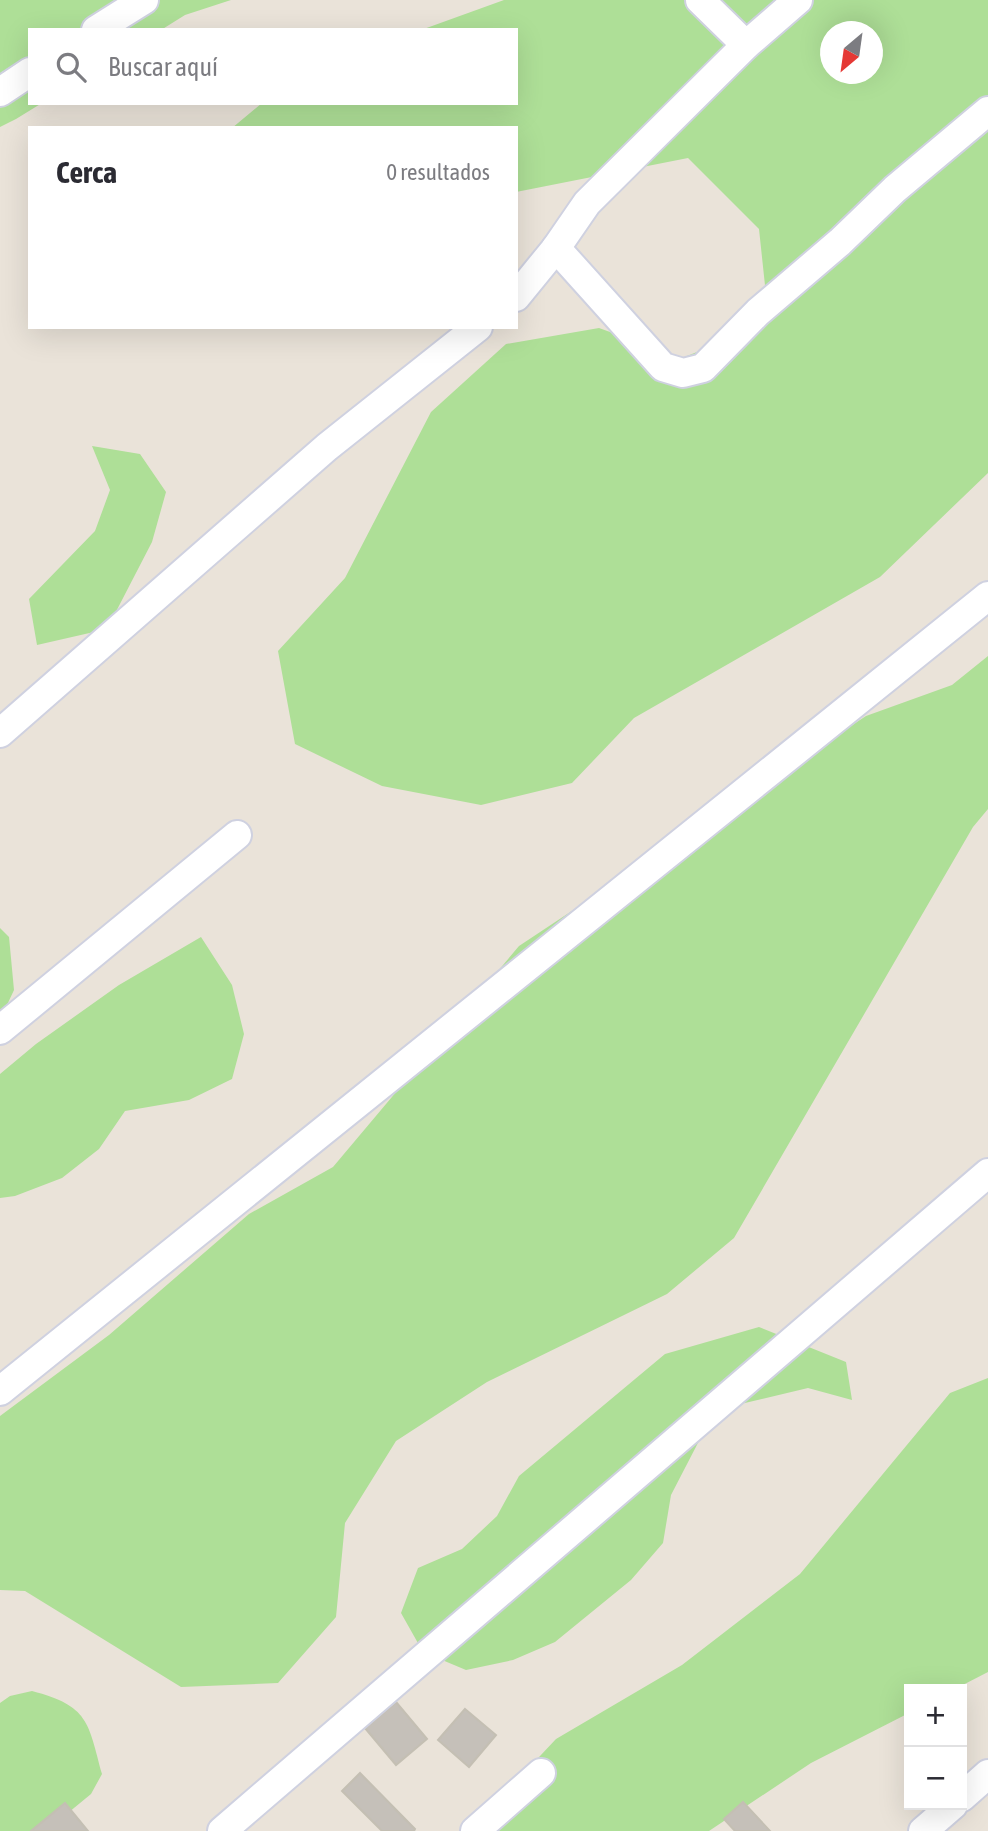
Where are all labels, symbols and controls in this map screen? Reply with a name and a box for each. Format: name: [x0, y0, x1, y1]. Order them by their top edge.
north arrow: [820, 21, 883, 84]
search box: [28, 28, 518, 105]
icon: search: [52, 48, 90, 86]
text: Buscar aquí: [108, 52, 218, 82]
text: Cerca: [56, 155, 117, 189]
text: 0 resultados: [386, 159, 490, 185]
map controls: [904, 1684, 967, 1810]
button: +: [904, 1684, 967, 1747]
button: −: [904, 1747, 967, 1810]

